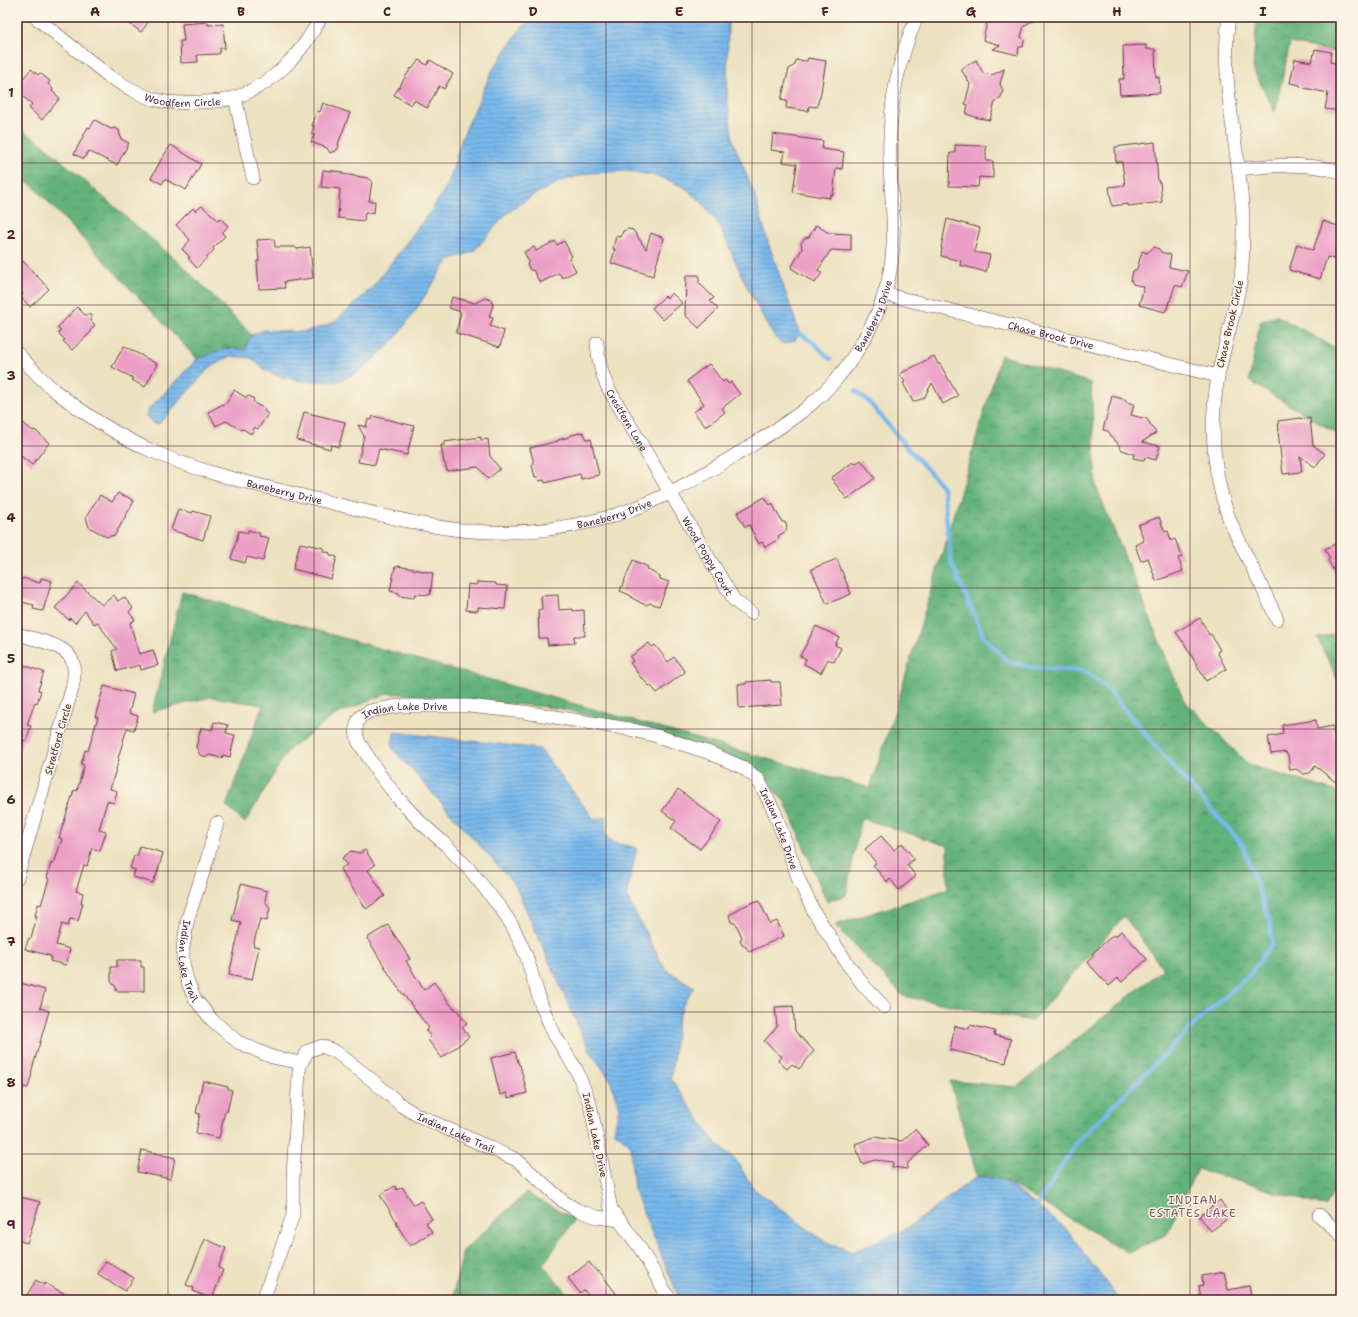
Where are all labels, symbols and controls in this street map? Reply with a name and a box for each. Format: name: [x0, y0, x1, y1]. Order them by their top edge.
text: A: [90, 3, 100, 20]
text: B: [237, 3, 245, 20]
text: C: [383, 3, 391, 20]
text: D: [528, 3, 538, 20]
text: E: [675, 3, 684, 20]
text: F: [821, 3, 829, 20]
text: G: [966, 3, 977, 20]
text: H: [1112, 3, 1122, 20]
text: I: [1259, 3, 1267, 20]
text: 1: [8, 84, 14, 101]
street label: Woodfern Circle: [143, 90, 222, 109]
text: 2: [6, 226, 16, 243]
street label: Baneberry Drive: [851, 278, 895, 354]
street label: Chase Brook Circle: [1214, 278, 1247, 369]
street label: Chase Brook Drive: [1007, 318, 1096, 352]
text: 3: [6, 367, 16, 384]
street label: Crestfern Lane: [603, 387, 651, 454]
street label: Baneberry Drive: [245, 476, 324, 507]
street label: Baneberry Drive: [576, 496, 654, 531]
text: 4: [6, 509, 16, 526]
street label: Wood Poppy Court: [679, 514, 736, 598]
text: 5: [7, 650, 15, 667]
street label: Indian Lake Drive: [359, 700, 448, 721]
street label: Stratford Circle: [42, 701, 75, 776]
street label: Indian Lake Drive: [757, 786, 801, 872]
text: 6: [6, 791, 16, 808]
street label: Indian Lake Trail: [176, 919, 201, 1005]
text: 7: [6, 933, 16, 950]
text: 8: [6, 1074, 16, 1091]
street label: Indian Lake Drive: [580, 1091, 610, 1179]
street label: Indian Lake Trail: [415, 1109, 497, 1156]
district label: INDIAN ESTATES LAKE: [1149, 1193, 1237, 1221]
text: 9: [6, 1216, 16, 1233]

